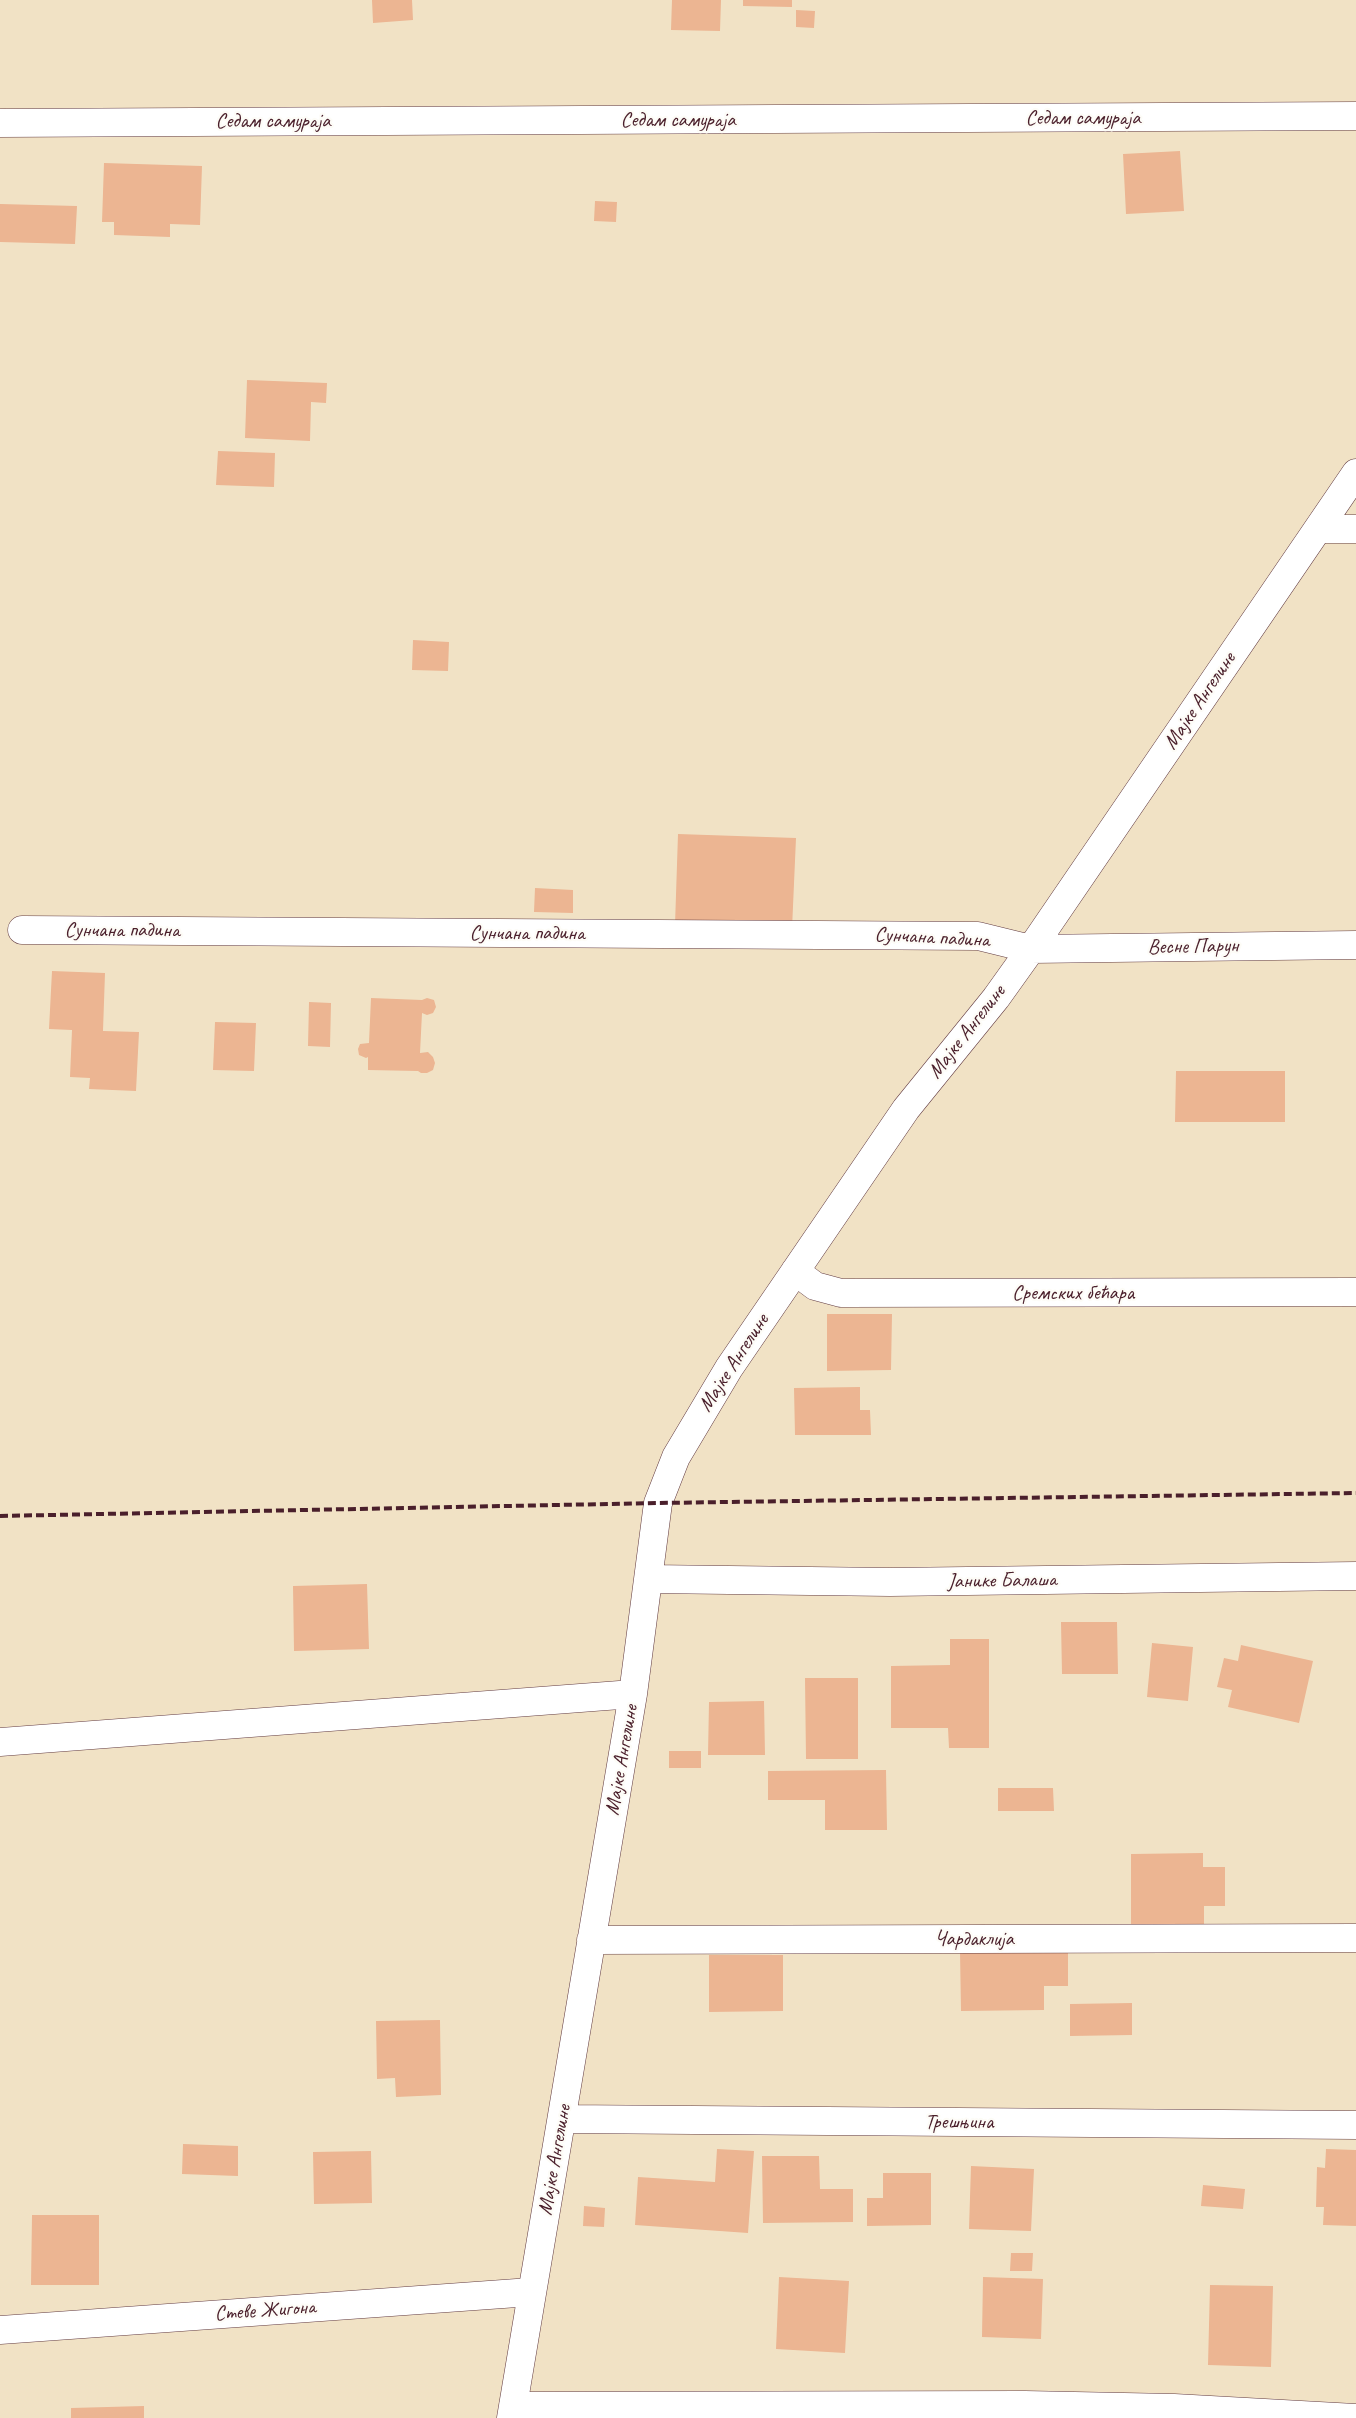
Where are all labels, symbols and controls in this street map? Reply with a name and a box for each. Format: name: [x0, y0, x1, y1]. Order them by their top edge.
street label: Седам самураја: [1025, 105, 1141, 131]
street label: Седам самураја: [620, 107, 736, 133]
street label: Седам самураја: [215, 108, 331, 134]
street label: Мајке Ангелине: [1158, 648, 1242, 754]
street label: Сунчана падина: [64, 917, 180, 943]
street label: Сунчана падина: [469, 920, 585, 946]
street label: Сунчана падина: [874, 922, 990, 954]
street label: Весне Парун: [1147, 934, 1239, 960]
street label: Мајке Ангелине: [923, 980, 1011, 1084]
street label: Сремских бећара: [1012, 1280, 1134, 1306]
street label: Мајке Ангелине: [693, 1309, 775, 1417]
street label: Јанике Балаша: [947, 1567, 1057, 1595]
street label: Мајке Ангелине: [600, 1703, 644, 1817]
street label: Чардаклија: [934, 1926, 1014, 1952]
street label: Мајке Ангелине: [533, 2103, 577, 2217]
street label: Трешњина: [925, 2109, 993, 2135]
street label: Стеве Жигона: [214, 2295, 316, 2327]

